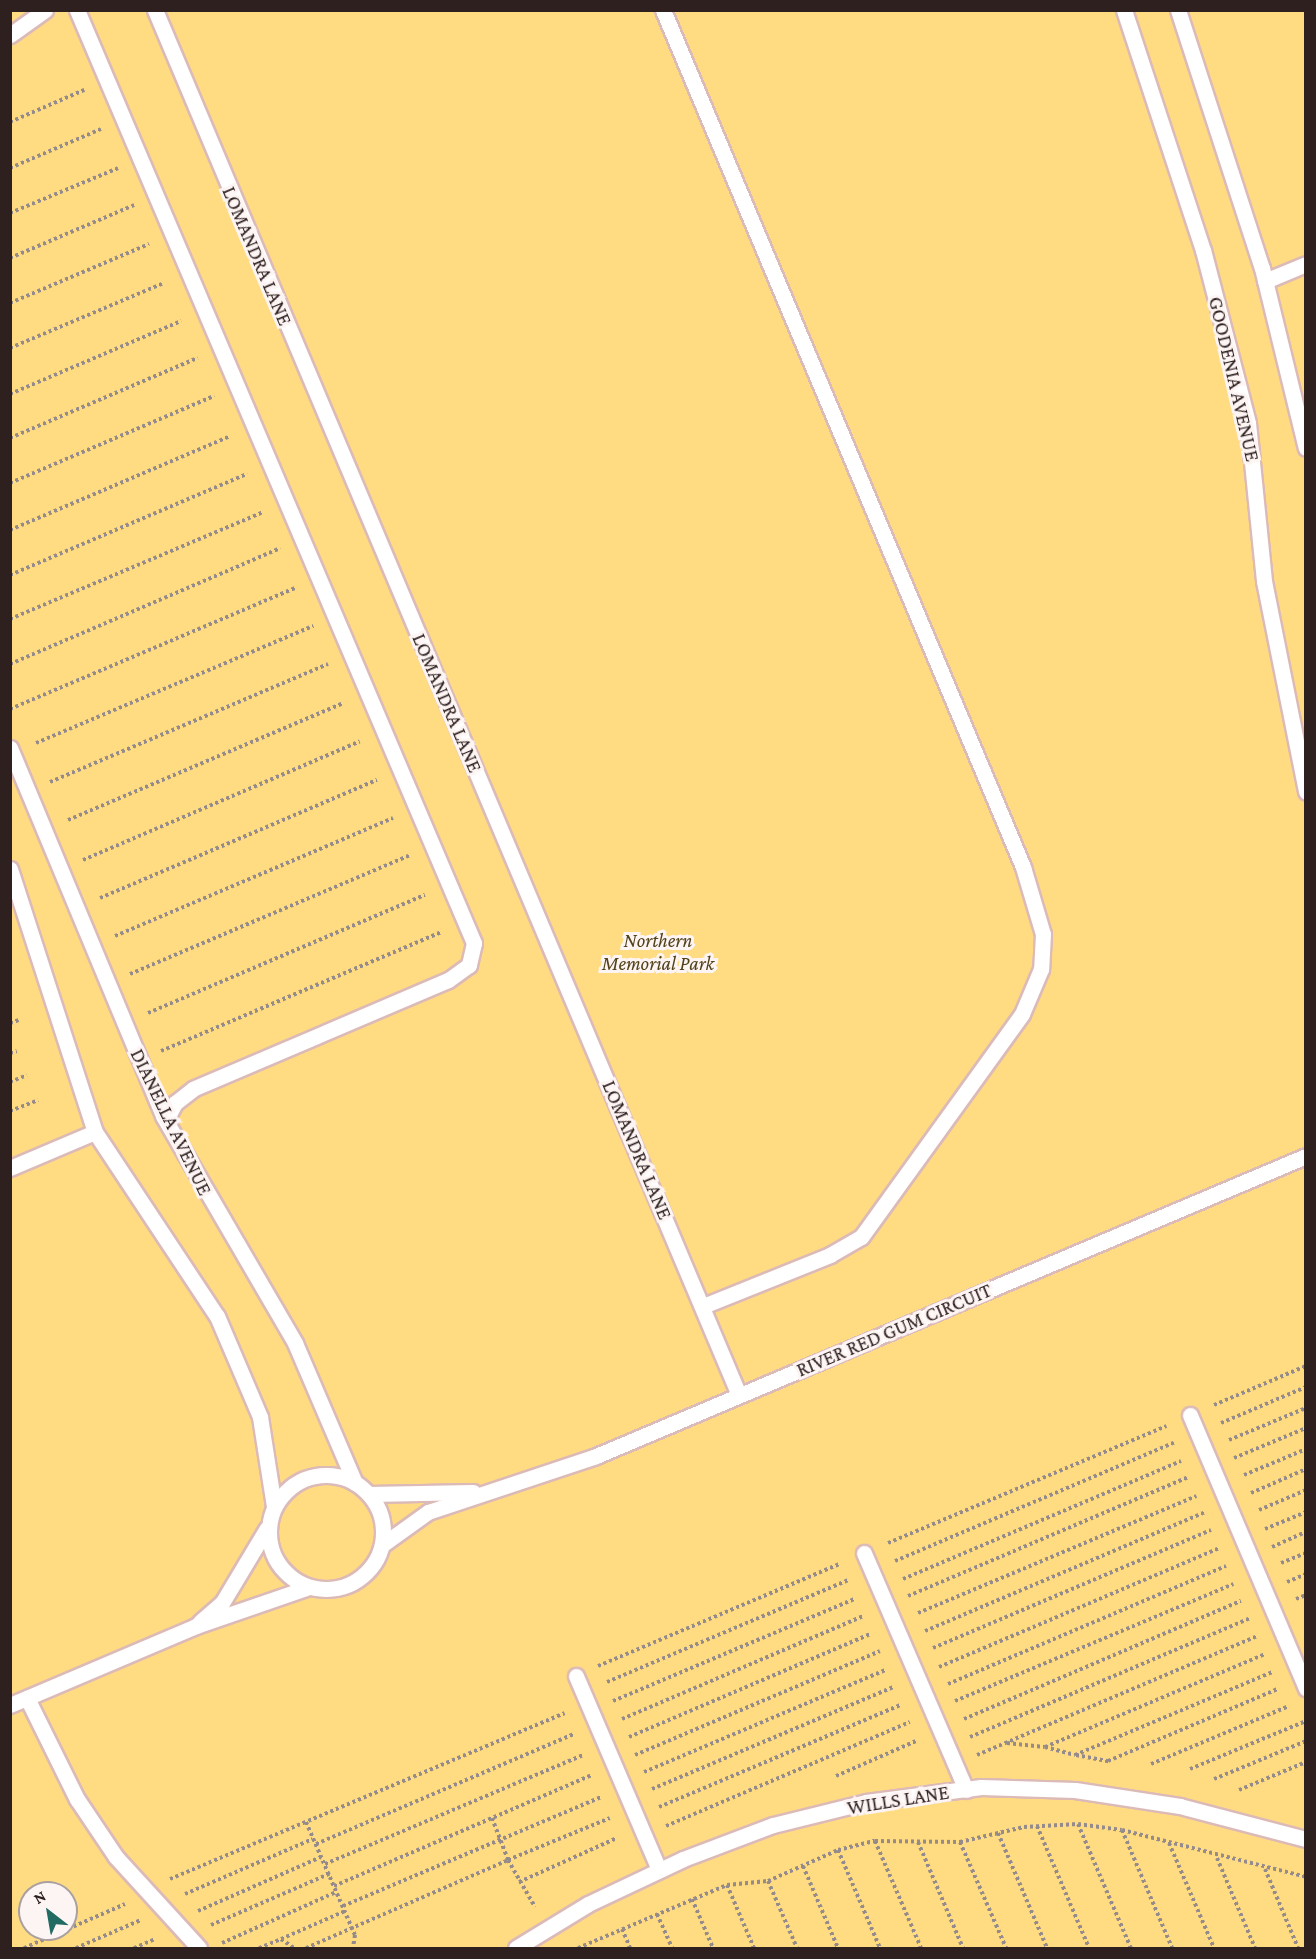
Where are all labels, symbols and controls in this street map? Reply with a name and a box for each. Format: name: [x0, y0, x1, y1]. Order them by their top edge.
street label: LOMANDRA LANE: [217, 183, 297, 329]
street label: GOODENIA AVENUE: [1203, 294, 1265, 464]
street label: LOMANDRA LANE: [407, 630, 487, 776]
park label: Northern Memorial Park: [602, 928, 714, 975]
street label: DIANELLA AVENUE: [125, 1045, 217, 1199]
street label: LOMANDRA LANE: [597, 1077, 677, 1223]
street label: RIVER RED GUM CIRCUIT: [793, 1278, 995, 1382]
street label: WILLS LANE: [845, 1780, 951, 1820]
north arrow: [18, 1881, 78, 1941]
text: N: [30, 1887, 49, 1907]

